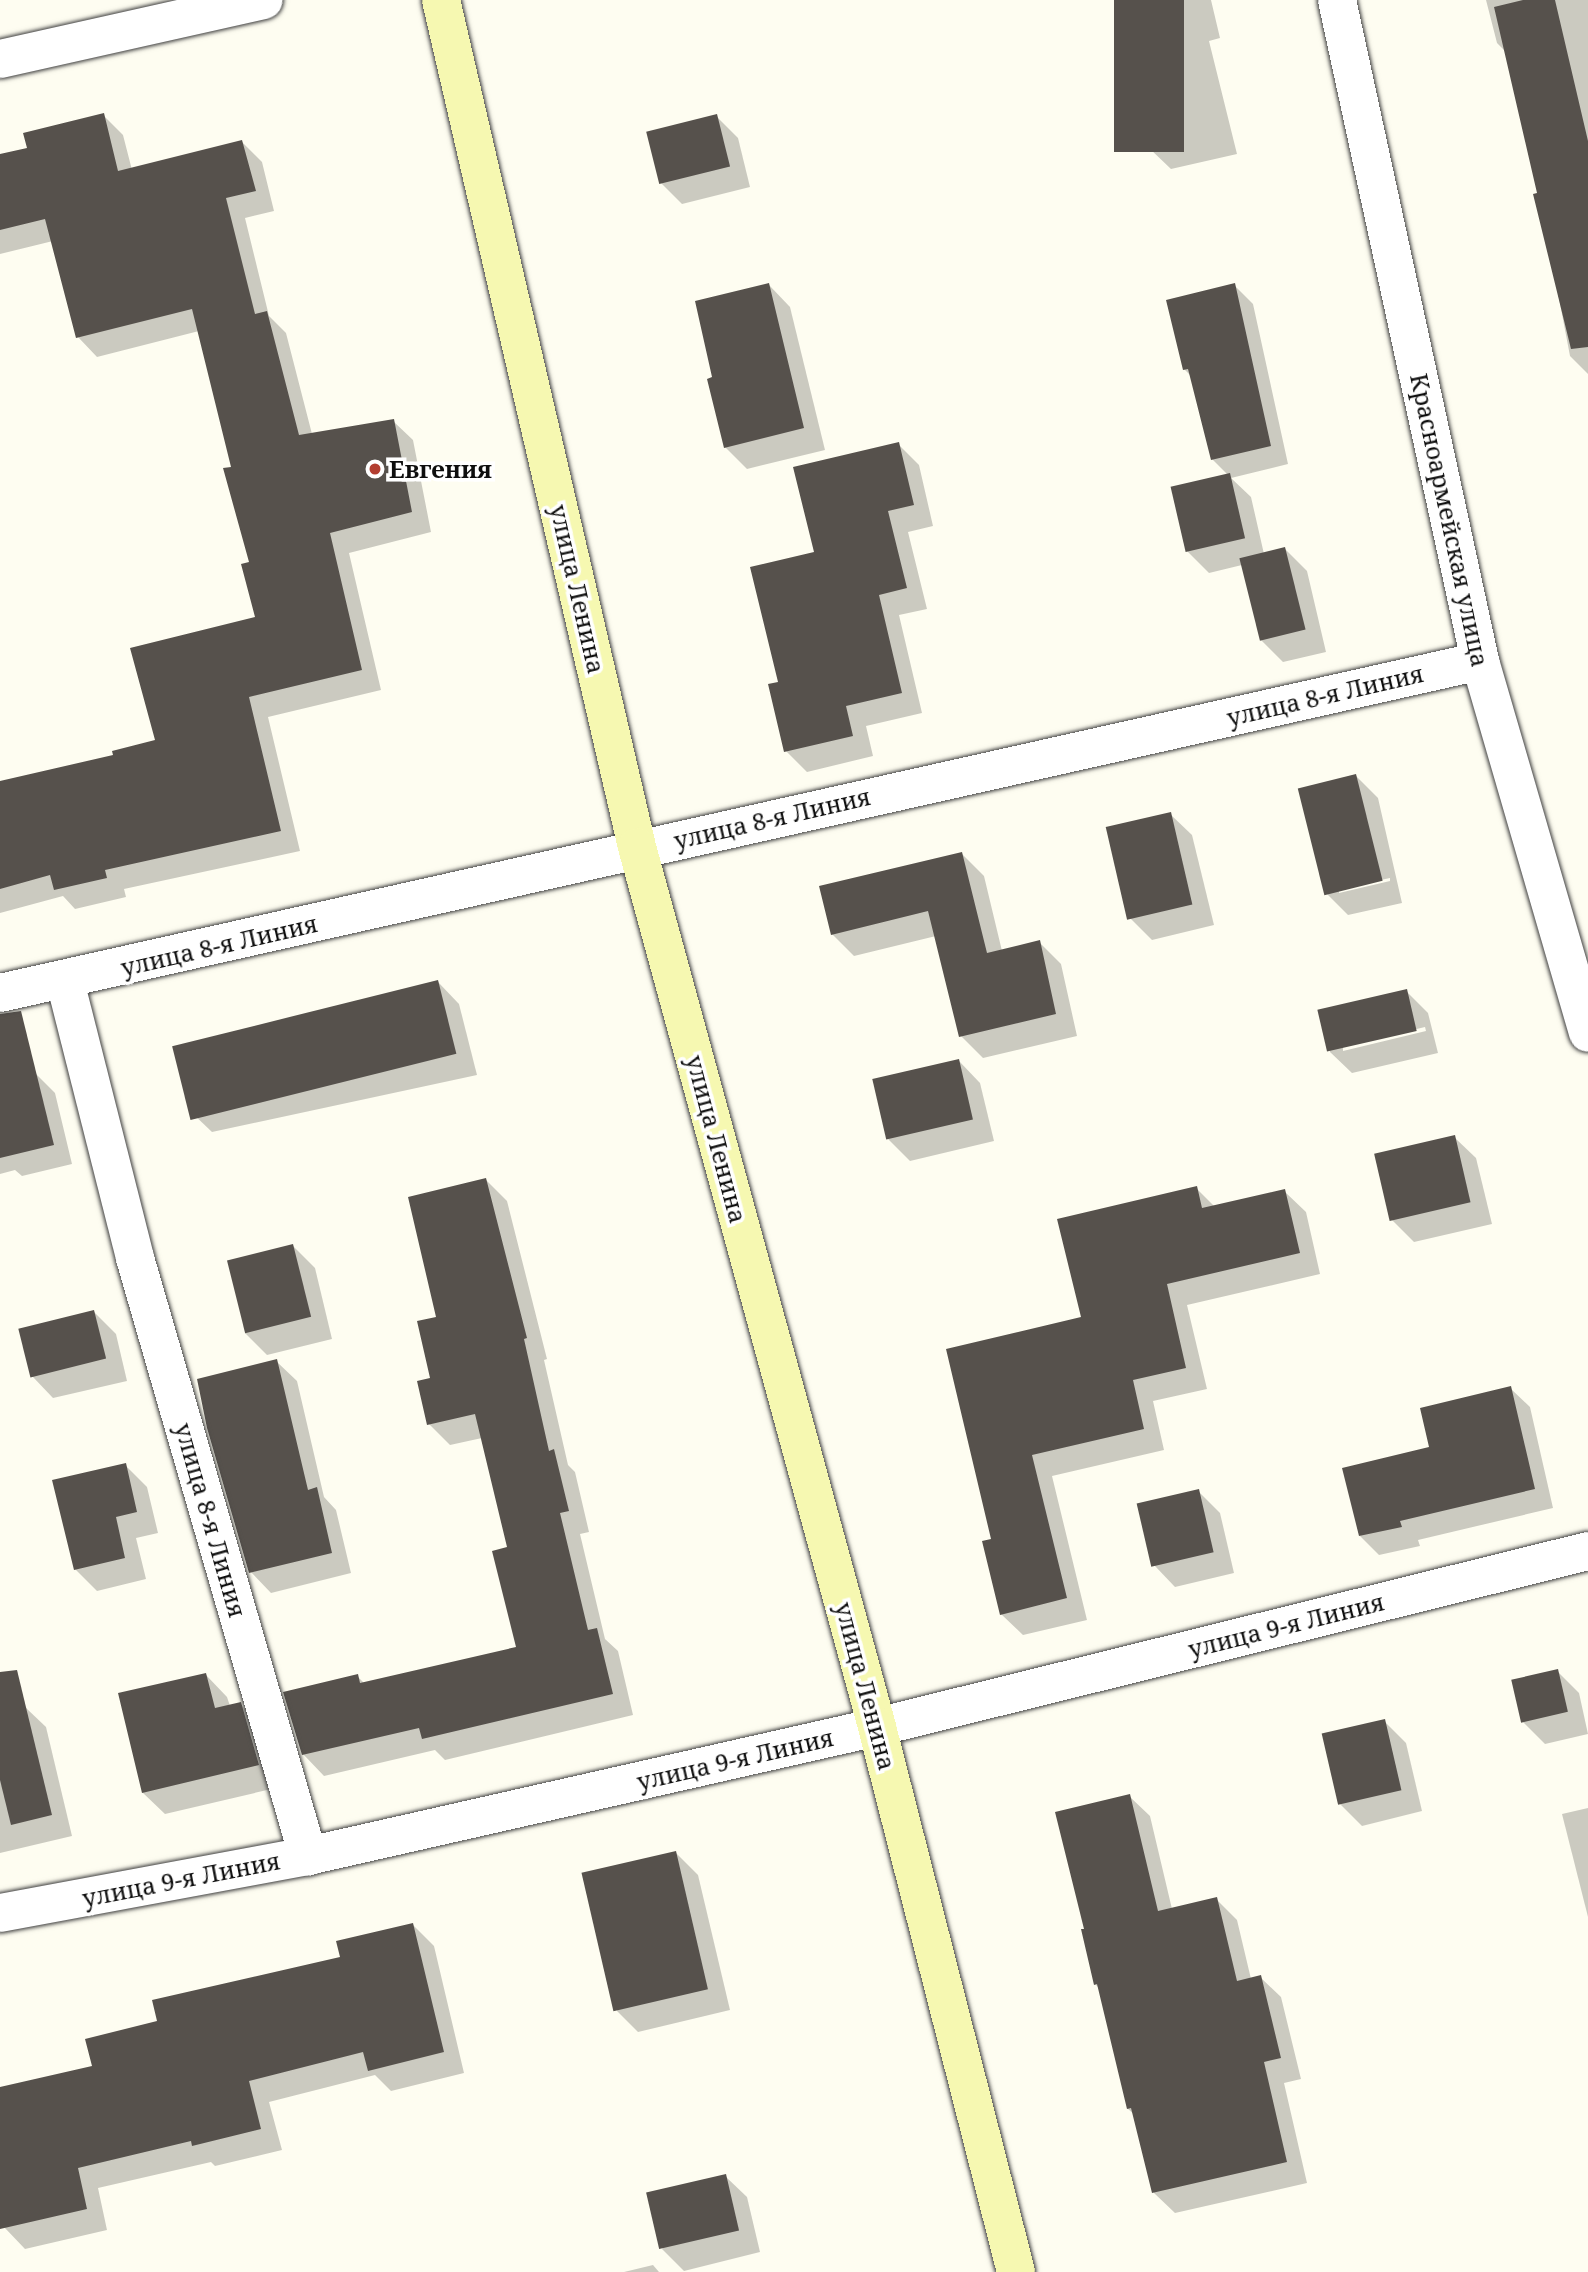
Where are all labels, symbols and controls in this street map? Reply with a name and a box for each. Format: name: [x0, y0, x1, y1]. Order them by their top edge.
street label: Красноармейская улица: [1405, 371, 1495, 669]
place label: Евгения: [389, 455, 492, 483]
marker: Евгения: [367, 461, 383, 477]
street label: улица Ленина: [545, 502, 611, 676]
street label: улица 8-я Линия: [1224, 658, 1426, 732]
street label: улица 8-я Линия: [671, 781, 873, 855]
street label: улица 8-я Линия: [118, 908, 320, 982]
street label: улица Ленина: [681, 1052, 753, 1226]
street label: улица 8-я Линия: [169, 1419, 253, 1621]
street label: улица 9-я Линия: [1185, 1587, 1387, 1663]
street label: улица Ленина: [830, 1599, 902, 1773]
street label: улица 9-я Линия: [634, 1722, 836, 1796]
street label: улица 9-я Линия: [80, 1846, 282, 1912]

